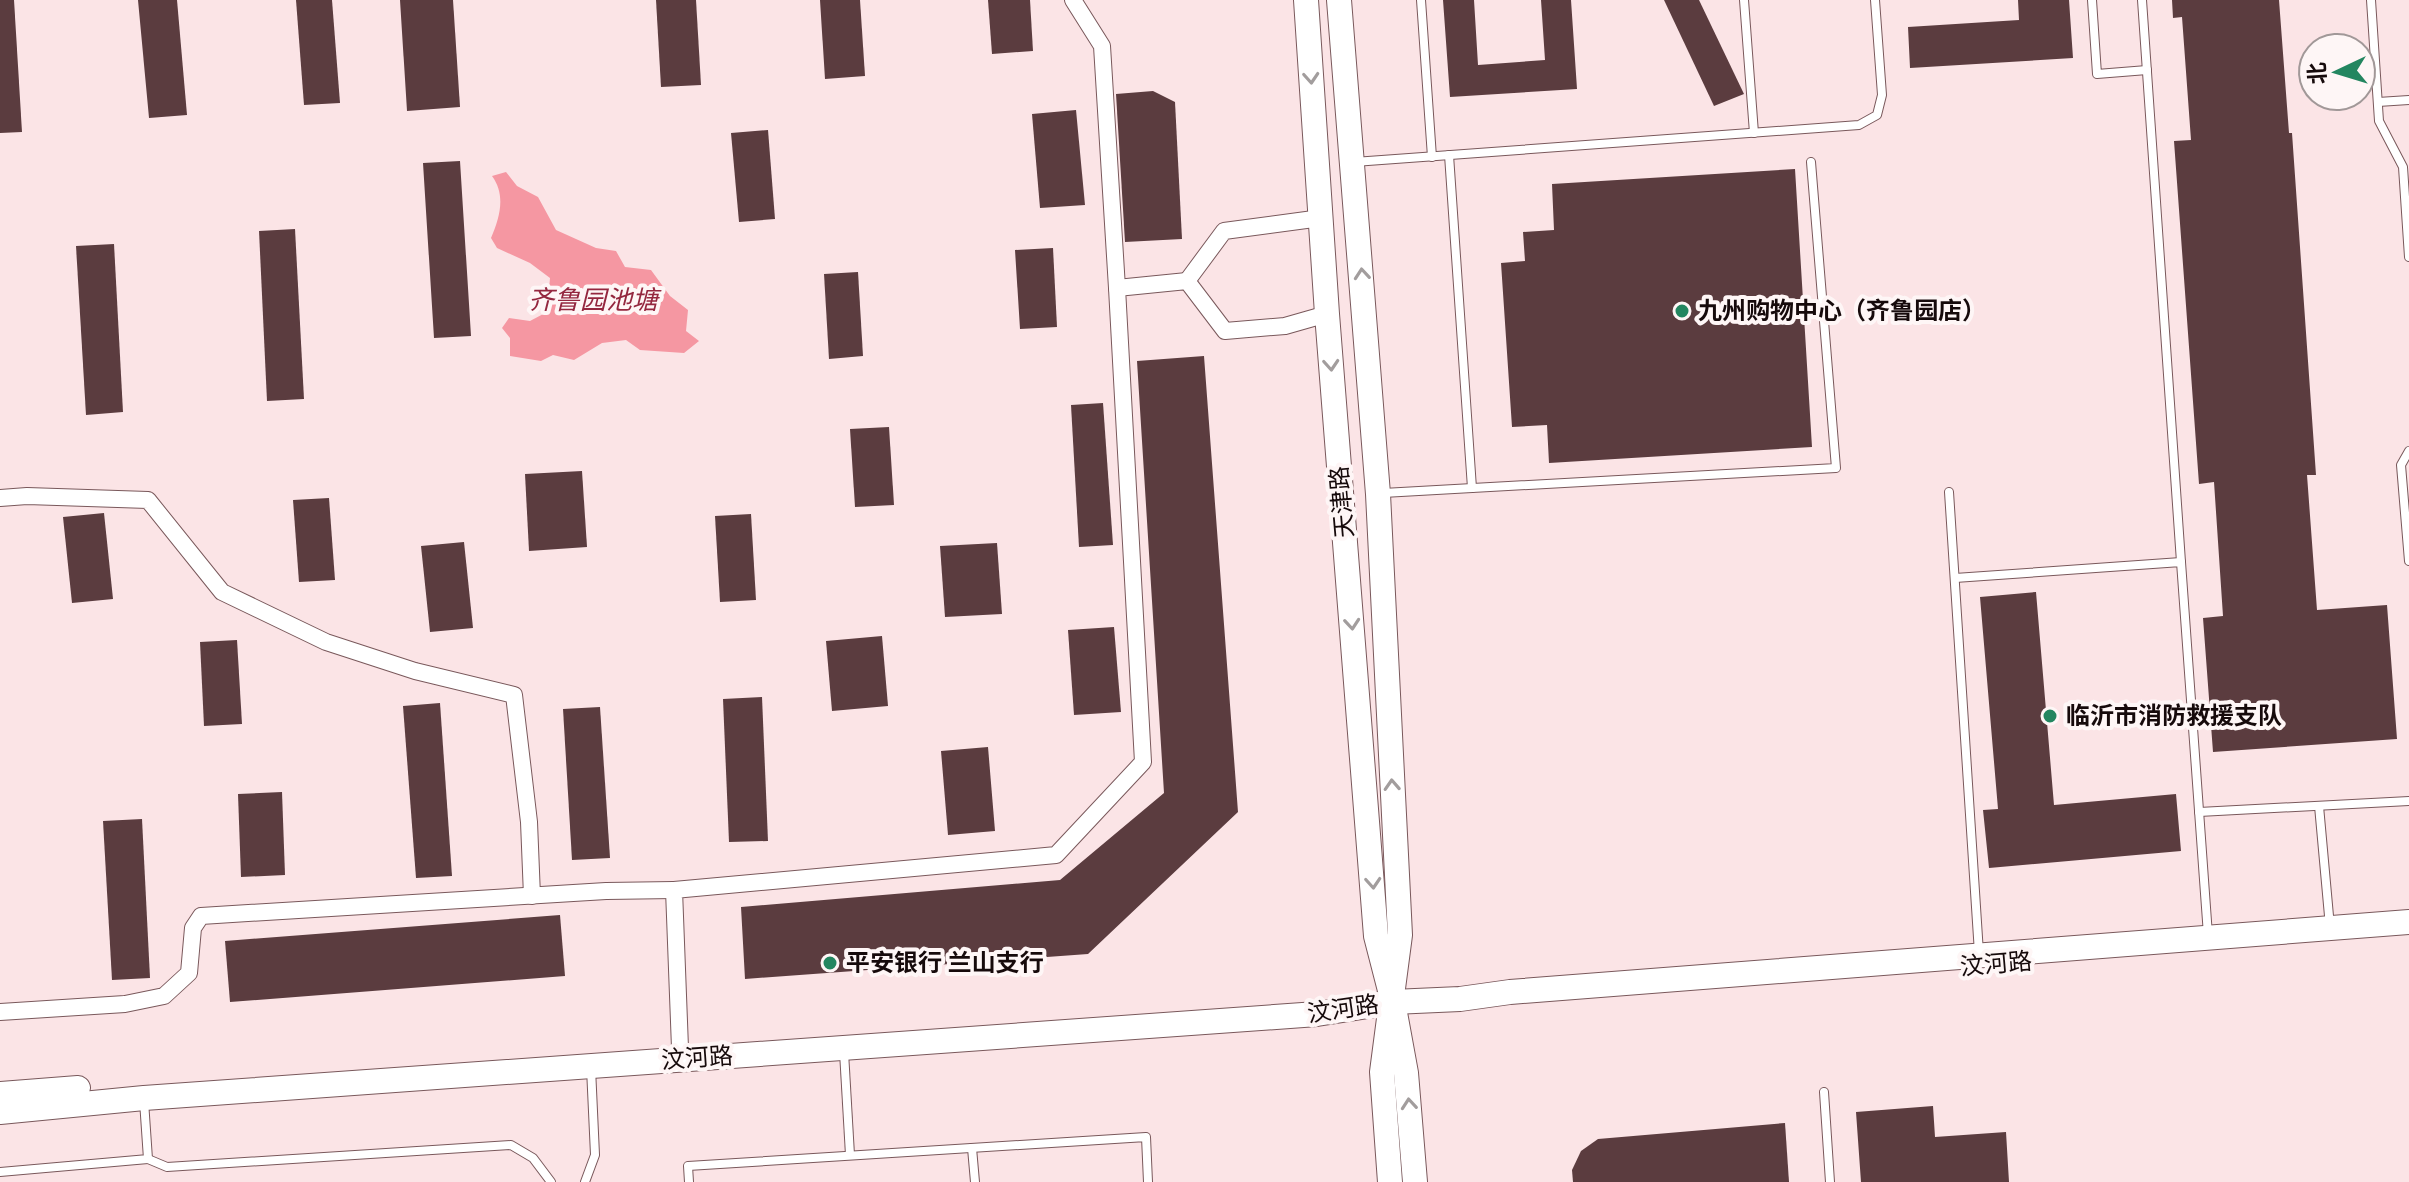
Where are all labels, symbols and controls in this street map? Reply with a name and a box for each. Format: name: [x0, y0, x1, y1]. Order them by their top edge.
north arrow: [2297, 32, 2377, 112]
text: 北: [2301, 61, 2332, 85]
one-way arrow: [1302, 72, 1319, 85]
one-way arrow: [1353, 267, 1370, 280]
water label: 齐鲁园池塘: [528, 282, 662, 316]
place label: 九州购物中心（齐鲁园店）: [1698, 294, 1986, 326]
marker: 九州购物中心（齐鲁园店）: [1673, 302, 1691, 320]
one-way arrow: [1322, 359, 1339, 372]
street label: 天津路: [1322, 465, 1360, 539]
one-way arrow: [1343, 618, 1360, 631]
place label: 临沂市消防救援支队: [2066, 699, 2282, 731]
marker: 临沂市消防救援支队: [2041, 707, 2059, 725]
one-way arrow: [1384, 778, 1401, 791]
one-way arrow: [1364, 877, 1381, 890]
street label: 汶河路: [1959, 944, 2033, 982]
place label: 平安银行 兰山支行: [846, 946, 1044, 978]
marker: 平安银行 兰山支行: [821, 954, 839, 972]
street label: 汶河路: [1305, 987, 1381, 1029]
street label: 汶河路: [660, 1039, 734, 1075]
one-way arrow: [1400, 1097, 1417, 1110]

